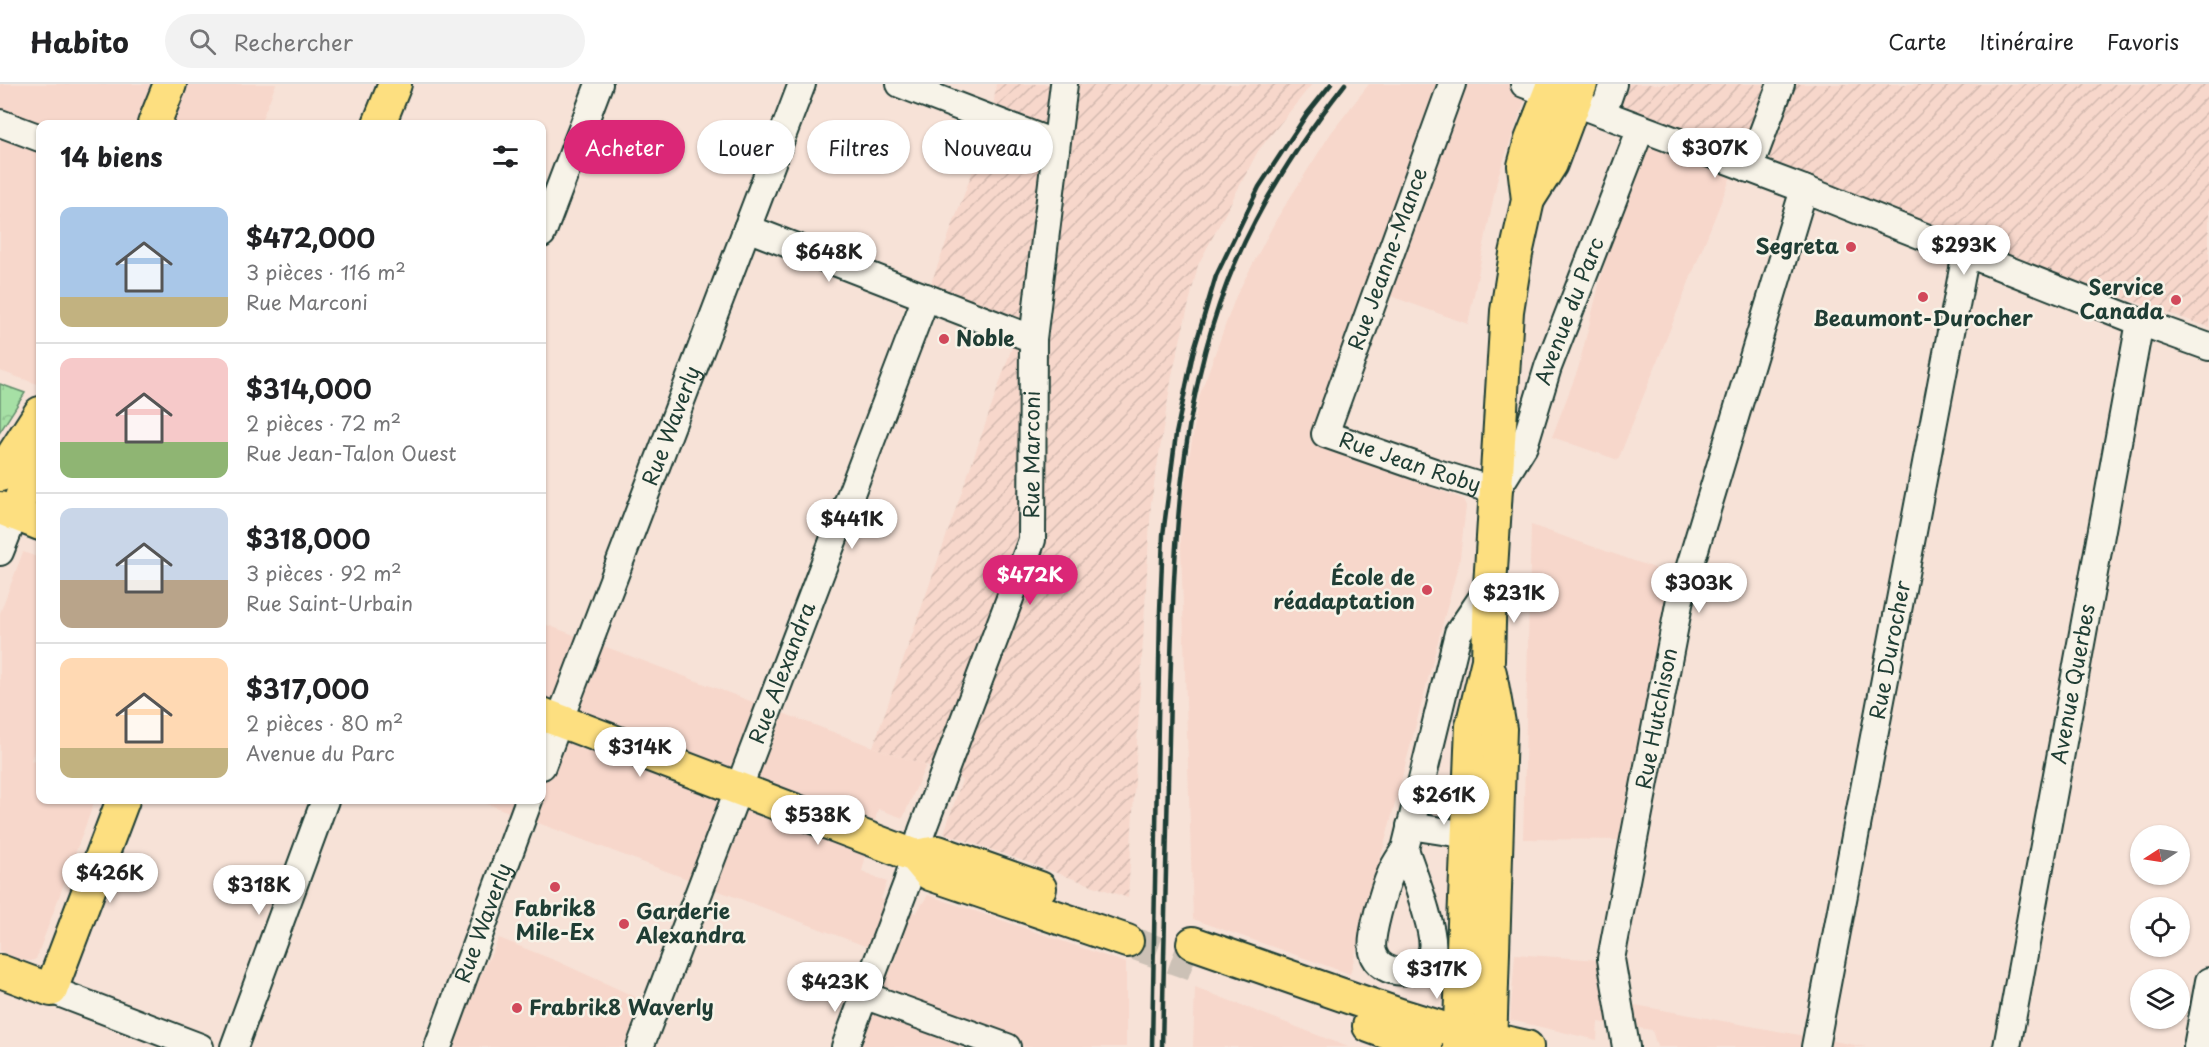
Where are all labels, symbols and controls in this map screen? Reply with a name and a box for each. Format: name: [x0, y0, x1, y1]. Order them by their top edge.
search box: [165, 14, 585, 68]
text: Habito: [30, 20, 129, 63]
icon: search: [186, 25, 219, 58]
text: Rechercher: [234, 25, 353, 58]
text: Carte: [1888, 25, 1947, 57]
text: Itinéraire: [1980, 25, 2074, 57]
text: Favoris: [2107, 25, 2179, 57]
chip: Acheter: [564, 120, 685, 174]
chip: Louer: [697, 120, 795, 174]
chip: Filtres: [807, 120, 910, 174]
chip: Nouveau: [922, 120, 1053, 174]
pin: $307K: [1673, 128, 1757, 179]
text: $307K: [1682, 132, 1748, 162]
text: 14 biens: [60, 137, 163, 176]
icon: filters: [489, 140, 522, 173]
street label: Rue Jeanne-Mance: [1338, 162, 1434, 354]
text: $472,000: [246, 218, 375, 257]
pin: $293K: [1922, 225, 2006, 276]
place label: Segreta: [1755, 229, 1839, 261]
text: $293K: [1931, 229, 1997, 259]
icon: home: [108, 231, 180, 303]
pin: $648K: [787, 232, 871, 283]
street label: Avenue du Parc: [1525, 232, 1611, 389]
text: $648K: [796, 236, 863, 266]
marker: Segreta: [1844, 240, 1858, 254]
text: 3 pièces · 116 m²: [246, 257, 406, 287]
place label: Service Canada: [2080, 270, 2164, 326]
text: Rue Marconi: [246, 287, 368, 317]
marker: Beaumont-Durocher: [1916, 290, 1930, 304]
marker: Service Canada: [2169, 293, 2183, 307]
place label: Beaumont-Durocher: [1813, 301, 2033, 333]
place label: Noble: [956, 321, 1015, 353]
marker: Noble: [937, 332, 951, 346]
street label: Rue Waverly: [632, 361, 707, 490]
text: $314,000: [246, 369, 372, 408]
icon: home: [108, 382, 180, 454]
street label: Rue Marconi: [1014, 390, 1047, 519]
text: 2 pièces · 72 m²: [246, 408, 401, 438]
street label: Rue Jean Roby: [1335, 422, 1485, 500]
text: Rue Jean-Talon Ouest: [246, 438, 456, 468]
pin: $441K: [810, 499, 894, 550]
text: $441K: [820, 503, 884, 533]
text: $318,000: [246, 519, 370, 558]
icon: home: [108, 532, 180, 604]
pin: $472K: [988, 555, 1072, 606]
text: 3 pièces · 92 m²: [246, 558, 402, 588]
text: $472K: [997, 559, 1063, 589]
place label: École de réadaptation: [1273, 560, 1415, 616]
pin: $303K: [1657, 563, 1741, 614]
text: $303K: [1665, 567, 1733, 597]
pin: $231K: [1472, 573, 1556, 624]
text: $231K: [1483, 577, 1545, 607]
street label: Rue Durocher: [1860, 578, 1917, 722]
marker: École de réadaptation: [1420, 583, 1434, 597]
text: Rue Saint-Urbain: [246, 588, 413, 618]
street label: Rue Alexandra: [739, 596, 822, 748]
street label: Avenue Querbes: [2041, 601, 2102, 766]
street label: Rue Hutchison: [1626, 645, 1684, 792]
text: $317,000: [246, 669, 369, 708]
icon: home: [108, 682, 180, 754]
text: 2 pièces · 80 m²: [246, 708, 403, 738]
pin: $314K: [598, 727, 682, 778]
text: $314K: [608, 731, 672, 761]
text: Avenue du Parc: [246, 738, 395, 768]
pin: $261K: [1402, 775, 1486, 826]
text: $261K: [1412, 779, 1476, 809]
pin: $538K: [776, 795, 860, 846]
text: $538K: [785, 799, 851, 829]
north arrow: [2130, 825, 2190, 885]
map controls: [2130, 825, 2190, 1029]
pin: $426K: [68, 853, 152, 904]
text: $426K: [76, 857, 144, 887]
street label: Rue Waverly: [445, 858, 519, 987]
pin: $318K: [217, 865, 301, 916]
text: $318K: [227, 869, 291, 899]
marker: Fabrik8 Mile-Ex: [548, 880, 562, 894]
place label: Fabrik8 Mile-Ex: [514, 891, 596, 947]
place label: Garderie Alexandra: [635, 894, 746, 950]
button: locate: [2130, 897, 2190, 957]
marker: Garderie Alexandra: [617, 917, 631, 931]
pin: $317K: [1395, 949, 1479, 1000]
text: $317K: [1407, 953, 1467, 983]
pin: $423K: [793, 962, 877, 1013]
text: $423K: [801, 966, 869, 996]
button: layers: [2130, 969, 2190, 1029]
place label: Frabrik8 Waverly: [529, 990, 714, 1022]
marker: Frabrik8 Waverly: [510, 1001, 524, 1015]

